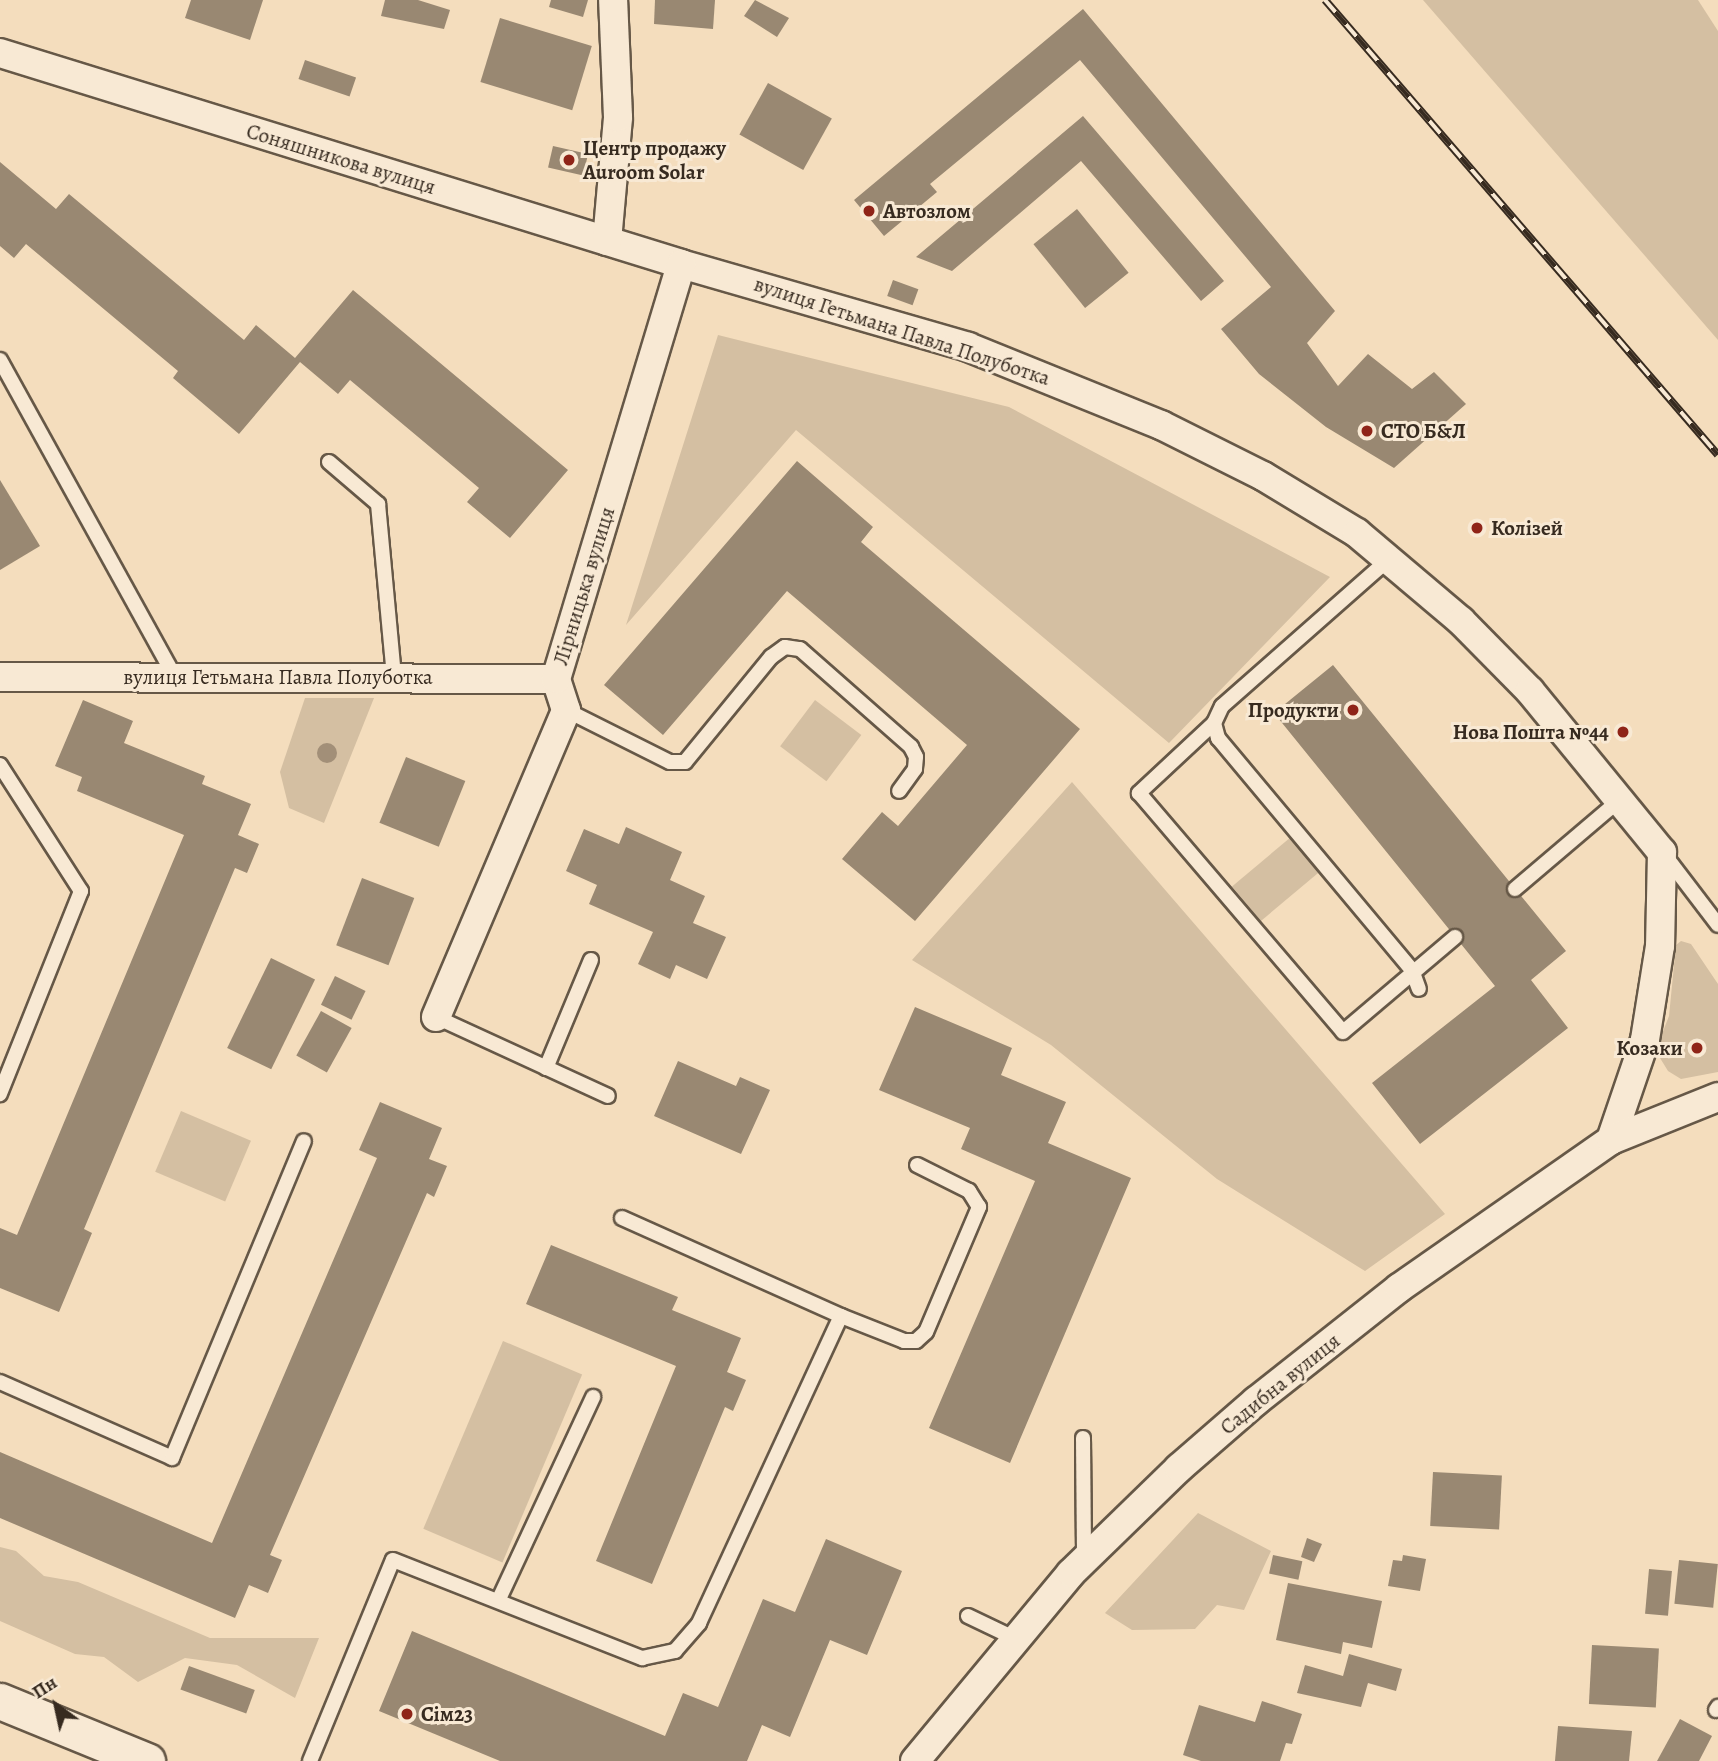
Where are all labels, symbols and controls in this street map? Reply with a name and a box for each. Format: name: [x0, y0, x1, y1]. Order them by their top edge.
street label: Соняшникова вулиця: [243, 118, 439, 200]
place label: Центр продажу Auroom Solar: [583, 135, 726, 185]
marker: Центр продажу Auroom Solar: [561, 152, 577, 168]
place label: Автозлом: [883, 198, 971, 224]
marker: Автозлом: [861, 203, 877, 219]
street label: вулиця Гетьмана Павла Полуботка: [751, 271, 1053, 391]
place label: СТО Б&Л: [1381, 418, 1466, 444]
marker: СТО Б&Л: [1359, 423, 1375, 439]
street label: Лірницька вулиця: [548, 504, 620, 668]
place label: Колізей: [1491, 515, 1563, 541]
marker: Колізей: [1469, 520, 1485, 536]
street label: вулиця Гетьмана Павла Полуботка: [123, 664, 433, 690]
place label: Продукти: [1248, 697, 1339, 723]
marker: Продукти: [1345, 702, 1361, 718]
place label: Нова Пошта №44: [1453, 719, 1609, 745]
marker: Нова Пошта №44: [1615, 724, 1631, 740]
place label: Козаки: [1616, 1035, 1683, 1061]
marker: Козаки: [1689, 1040, 1705, 1056]
street label: Садибна вулиця: [1215, 1328, 1345, 1440]
north arrow: [21, 1670, 91, 1740]
text: Пн: [27, 1670, 62, 1705]
place label: Сім23: [421, 1701, 473, 1727]
marker: Сім23: [399, 1706, 415, 1722]

